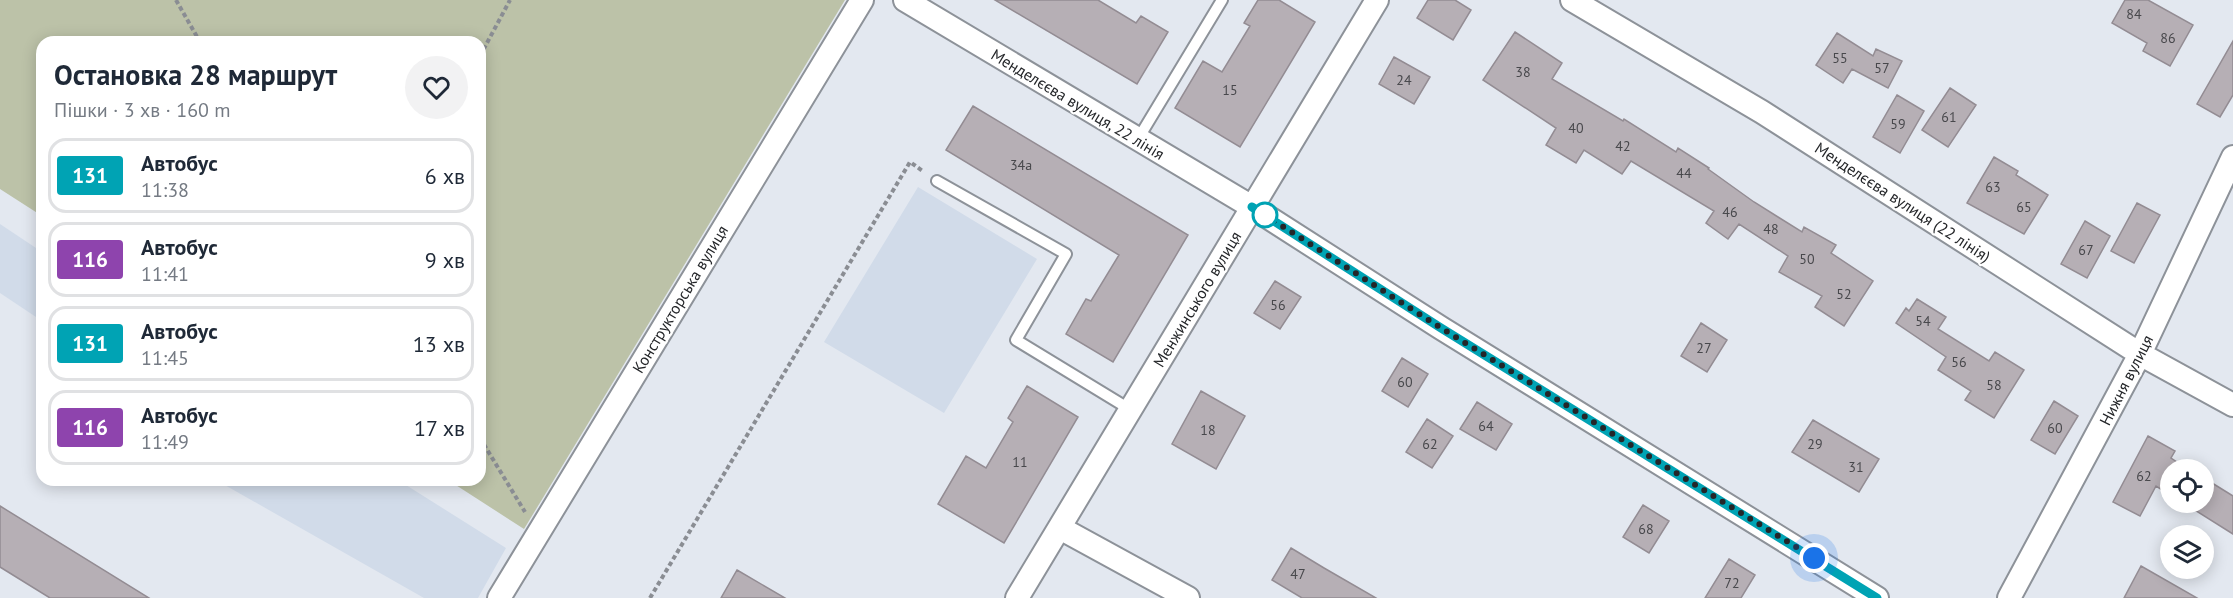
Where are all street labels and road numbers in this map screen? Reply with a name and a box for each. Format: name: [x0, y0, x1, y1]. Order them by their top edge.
street label: Менделєєва вулиця, 22 лінія: [988, 44, 1168, 164]
street label: Менделєєва вулиця (22 лiнiя): [1811, 138, 1995, 266]
street label: Конструкторська вулиця: [628, 221, 732, 377]
street label: Менжинського вулиця: [1149, 227, 1245, 371]
street label: Нижня вулиця: [2095, 331, 2157, 429]

